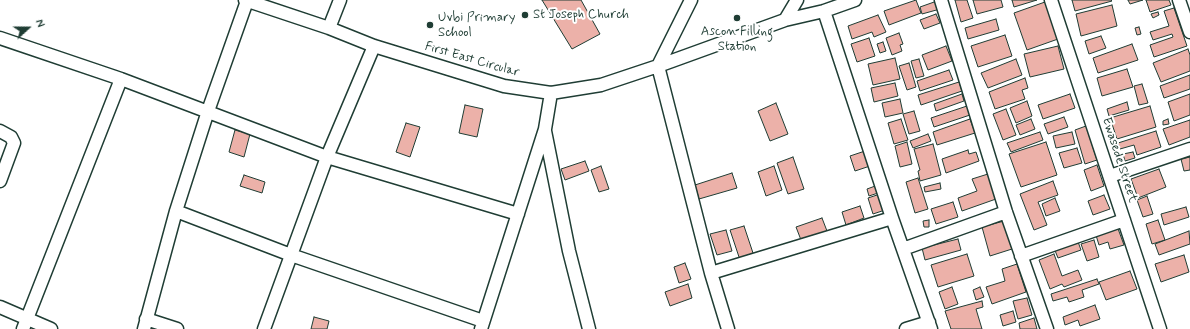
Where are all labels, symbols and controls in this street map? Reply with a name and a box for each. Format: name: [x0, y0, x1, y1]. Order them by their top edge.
place label: St Joseph Church: [533, 7, 629, 23]
north arrow: [8, 8, 48, 48]
place label: Uvbi Primary School: [438, 10, 515, 41]
marker: St Joseph Church: [520, 10, 530, 20]
marker: Ascon Filling Station: [732, 13, 742, 23]
text: N: [31, 18, 47, 30]
marker: Uvbi Primary School: [425, 20, 435, 30]
place label: Ascon Filling Station: [701, 24, 773, 55]
street label: First East Circular: [423, 39, 521, 81]
street label: Ewasede Street: [1098, 115, 1140, 205]

